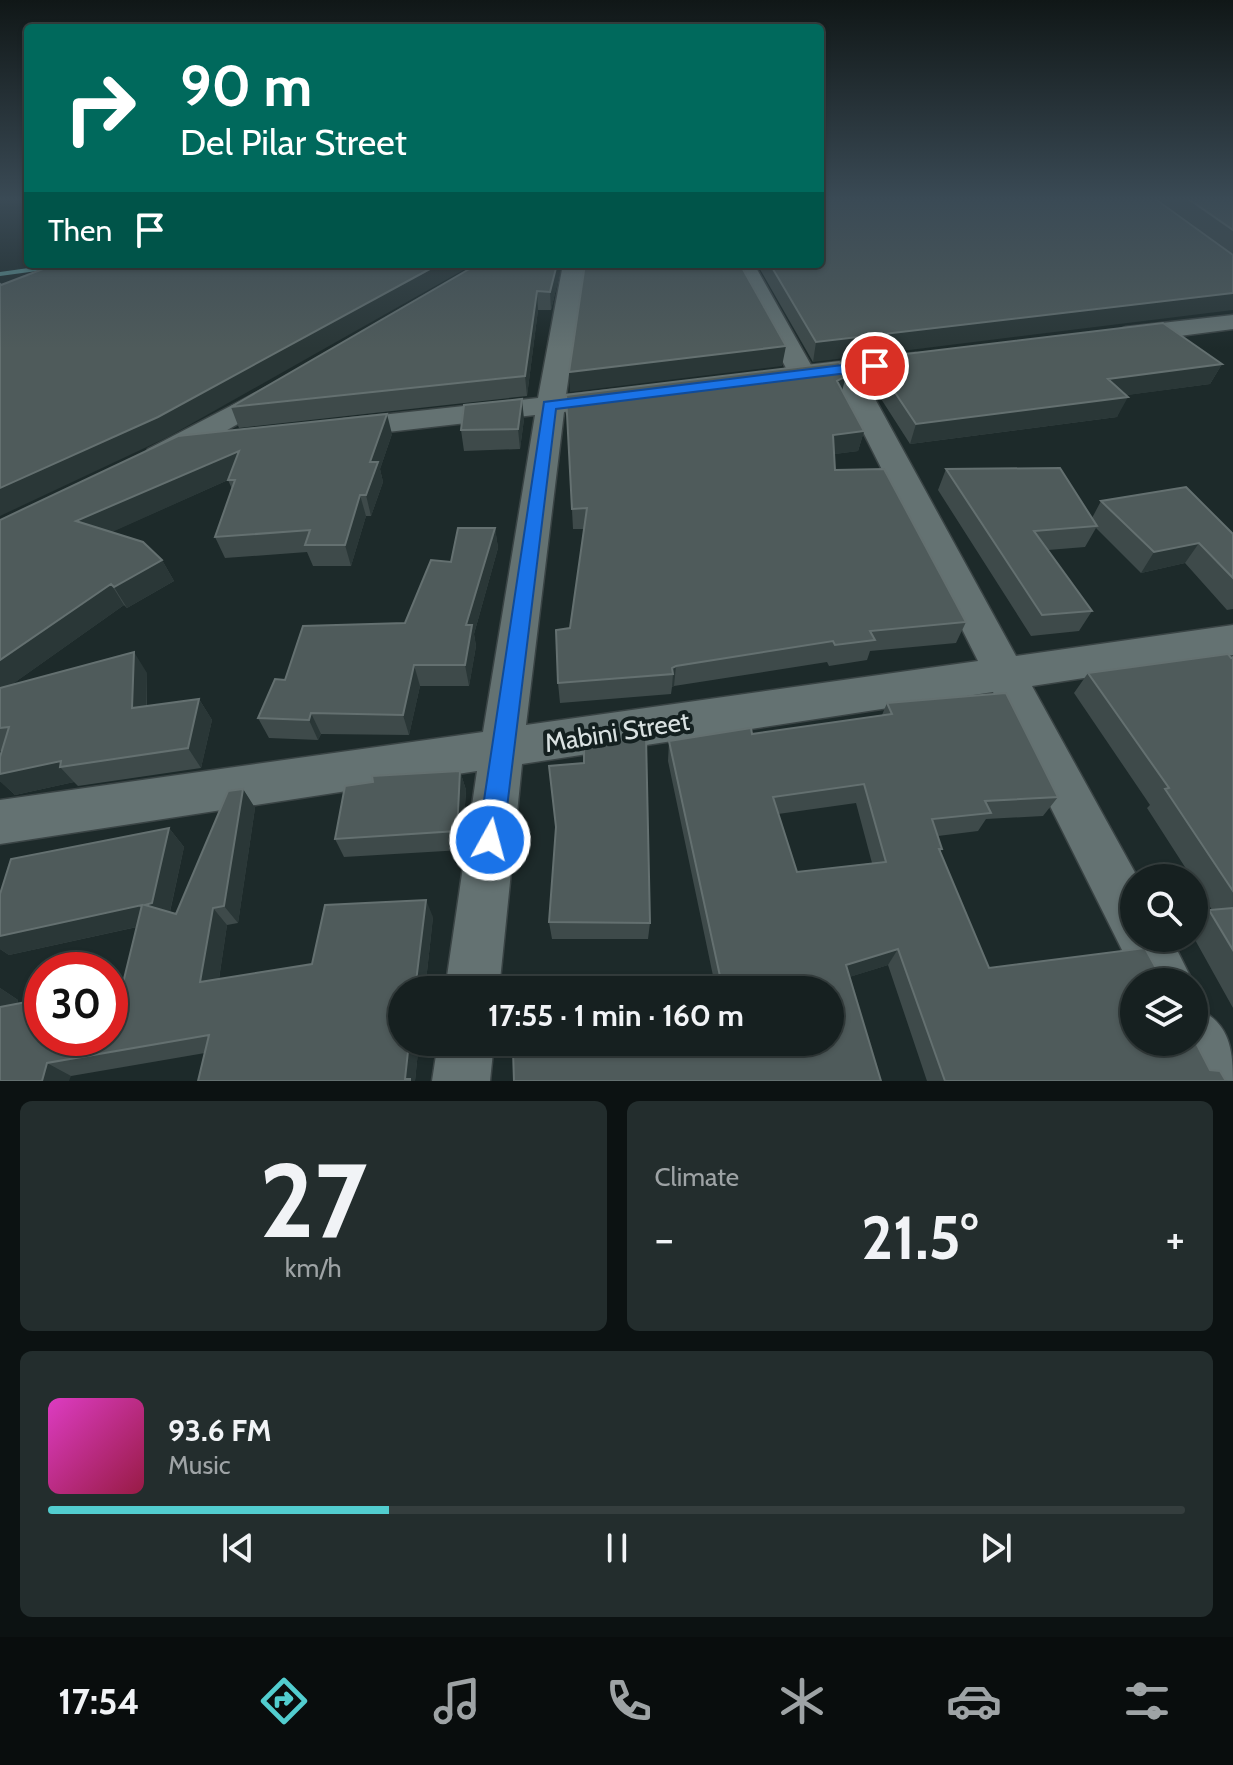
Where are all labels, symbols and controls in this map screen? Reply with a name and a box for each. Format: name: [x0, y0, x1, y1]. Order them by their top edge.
text: 90 m: [180, 52, 312, 120]
icon: right: [48, 56, 152, 160]
text: Del Pilar Street: [180, 120, 407, 164]
icon: arrive: [128, 208, 172, 252]
text: Then: [48, 212, 112, 249]
pin: [841, 332, 909, 400]
icon: arrive: [853, 344, 897, 388]
street label: Mabini Street: [542, 705, 692, 759]
position arrow: [448, 798, 532, 882]
map controls: [1120, 864, 1208, 1056]
button: search: [1120, 864, 1208, 952]
speed limit sign: 30: [24, 952, 128, 1056]
button: layers: [1120, 968, 1208, 1056]
text: 17:55 · 1 min · 160 m: [488, 997, 744, 1034]
text: 27: [259, 1137, 367, 1263]
text: Climate: [655, 1161, 739, 1193]
text: 21.5°: [861, 1201, 978, 1274]
text: −: [655, 1212, 674, 1265]
text: +: [1166, 1212, 1185, 1265]
text: km/h: [285, 1252, 342, 1284]
text: 93.6 FM: [168, 1412, 272, 1449]
text: Music: [168, 1449, 231, 1481]
icon: previous: [216, 1526, 260, 1570]
icon: pause: [595, 1526, 639, 1570]
icon: next: [974, 1526, 1018, 1570]
icon: directions: [256, 1673, 312, 1729]
icon: music: [429, 1673, 485, 1729]
icon: phone: [601, 1673, 657, 1729]
icon: climate: [774, 1673, 830, 1729]
icon: car: [946, 1673, 1002, 1729]
icon: filters: [1119, 1673, 1175, 1729]
text: 17:54: [58, 1679, 140, 1723]

